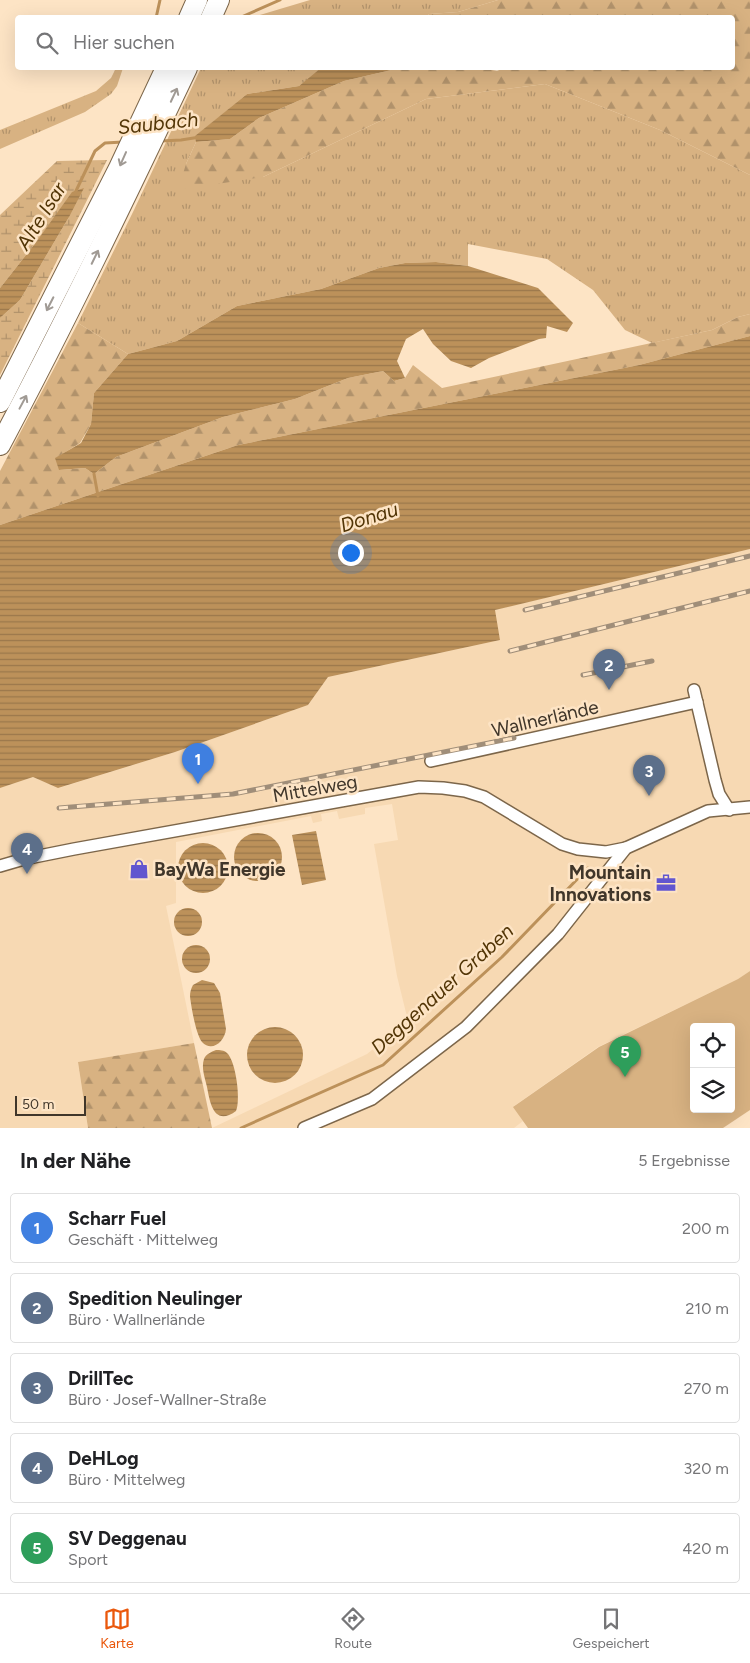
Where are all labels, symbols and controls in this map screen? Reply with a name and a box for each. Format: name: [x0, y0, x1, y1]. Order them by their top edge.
search box: [15, 15, 735, 70]
icon: search: [33, 29, 61, 57]
text: Hier suchen: [73, 31, 174, 54]
one-way arrow: [170, 88, 179, 103]
water label: Saubach: [117, 107, 199, 139]
one-way arrow: [118, 151, 128, 166]
water label: Alte Isar: [10, 177, 72, 255]
one-way arrow: [91, 250, 101, 265]
one-way arrow: [45, 297, 55, 312]
one-way arrow: [19, 395, 28, 410]
water label: Donau: [337, 497, 401, 537]
your location: [338, 540, 364, 566]
pin: 2: [593, 649, 625, 690]
street label: Wallnerlände: [489, 695, 601, 742]
pin: 1: [182, 743, 214, 784]
pin: 3: [633, 755, 665, 796]
street label: Mittelweg: [271, 770, 359, 807]
pin: 4: [11, 833, 43, 874]
shop icon: BayWa Energie: [128, 858, 150, 880]
place label: BayWa Energie: [154, 858, 286, 881]
place label: Mountain Innovations: [550, 861, 651, 906]
office icon: Mountain Innovations: [655, 872, 677, 894]
water label: Deggenauer Graben: [366, 919, 518, 1059]
map controls: [690, 1023, 735, 1113]
button: locate: [690, 1023, 735, 1068]
pin: 5: [609, 1036, 641, 1077]
button: layers: [690, 1068, 735, 1113]
scale bar: [15, 1093, 86, 1116]
text: 50 m: [22, 1096, 54, 1113]
text: In der Nähe: [20, 1148, 131, 1173]
text: 5 Ergebnisse: [638, 1151, 730, 1170]
text: Scharr Fuel: [68, 1207, 166, 1230]
text: 1: [34, 1219, 40, 1238]
text: 200 m: [682, 1219, 729, 1238]
text: Geschäft · Mittelweg: [68, 1230, 218, 1249]
text: Spedition Neulinger: [68, 1287, 242, 1310]
text: 2: [32, 1299, 42, 1318]
text: 210 m: [686, 1299, 729, 1318]
text: Büro · Wallnerlände: [68, 1310, 205, 1329]
text: DrillTec: [68, 1367, 134, 1390]
text: 3: [33, 1379, 41, 1398]
text: 270 m: [684, 1379, 729, 1398]
text: Büro · Josef-Wallner-Straße: [68, 1390, 267, 1409]
text: DeHLog: [68, 1447, 139, 1470]
text: 4: [32, 1459, 42, 1478]
text: 320 m: [684, 1459, 729, 1478]
text: Büro · Mittelweg: [68, 1470, 185, 1489]
text: SV Deggenau: [68, 1527, 187, 1550]
text: 5: [32, 1539, 42, 1558]
text: 420 m: [682, 1539, 729, 1558]
text: Sport: [68, 1550, 108, 1569]
tab: Karte: [100, 1605, 134, 1652]
tab: Route: [334, 1605, 372, 1652]
tab: Gespeichert: [573, 1605, 650, 1652]

